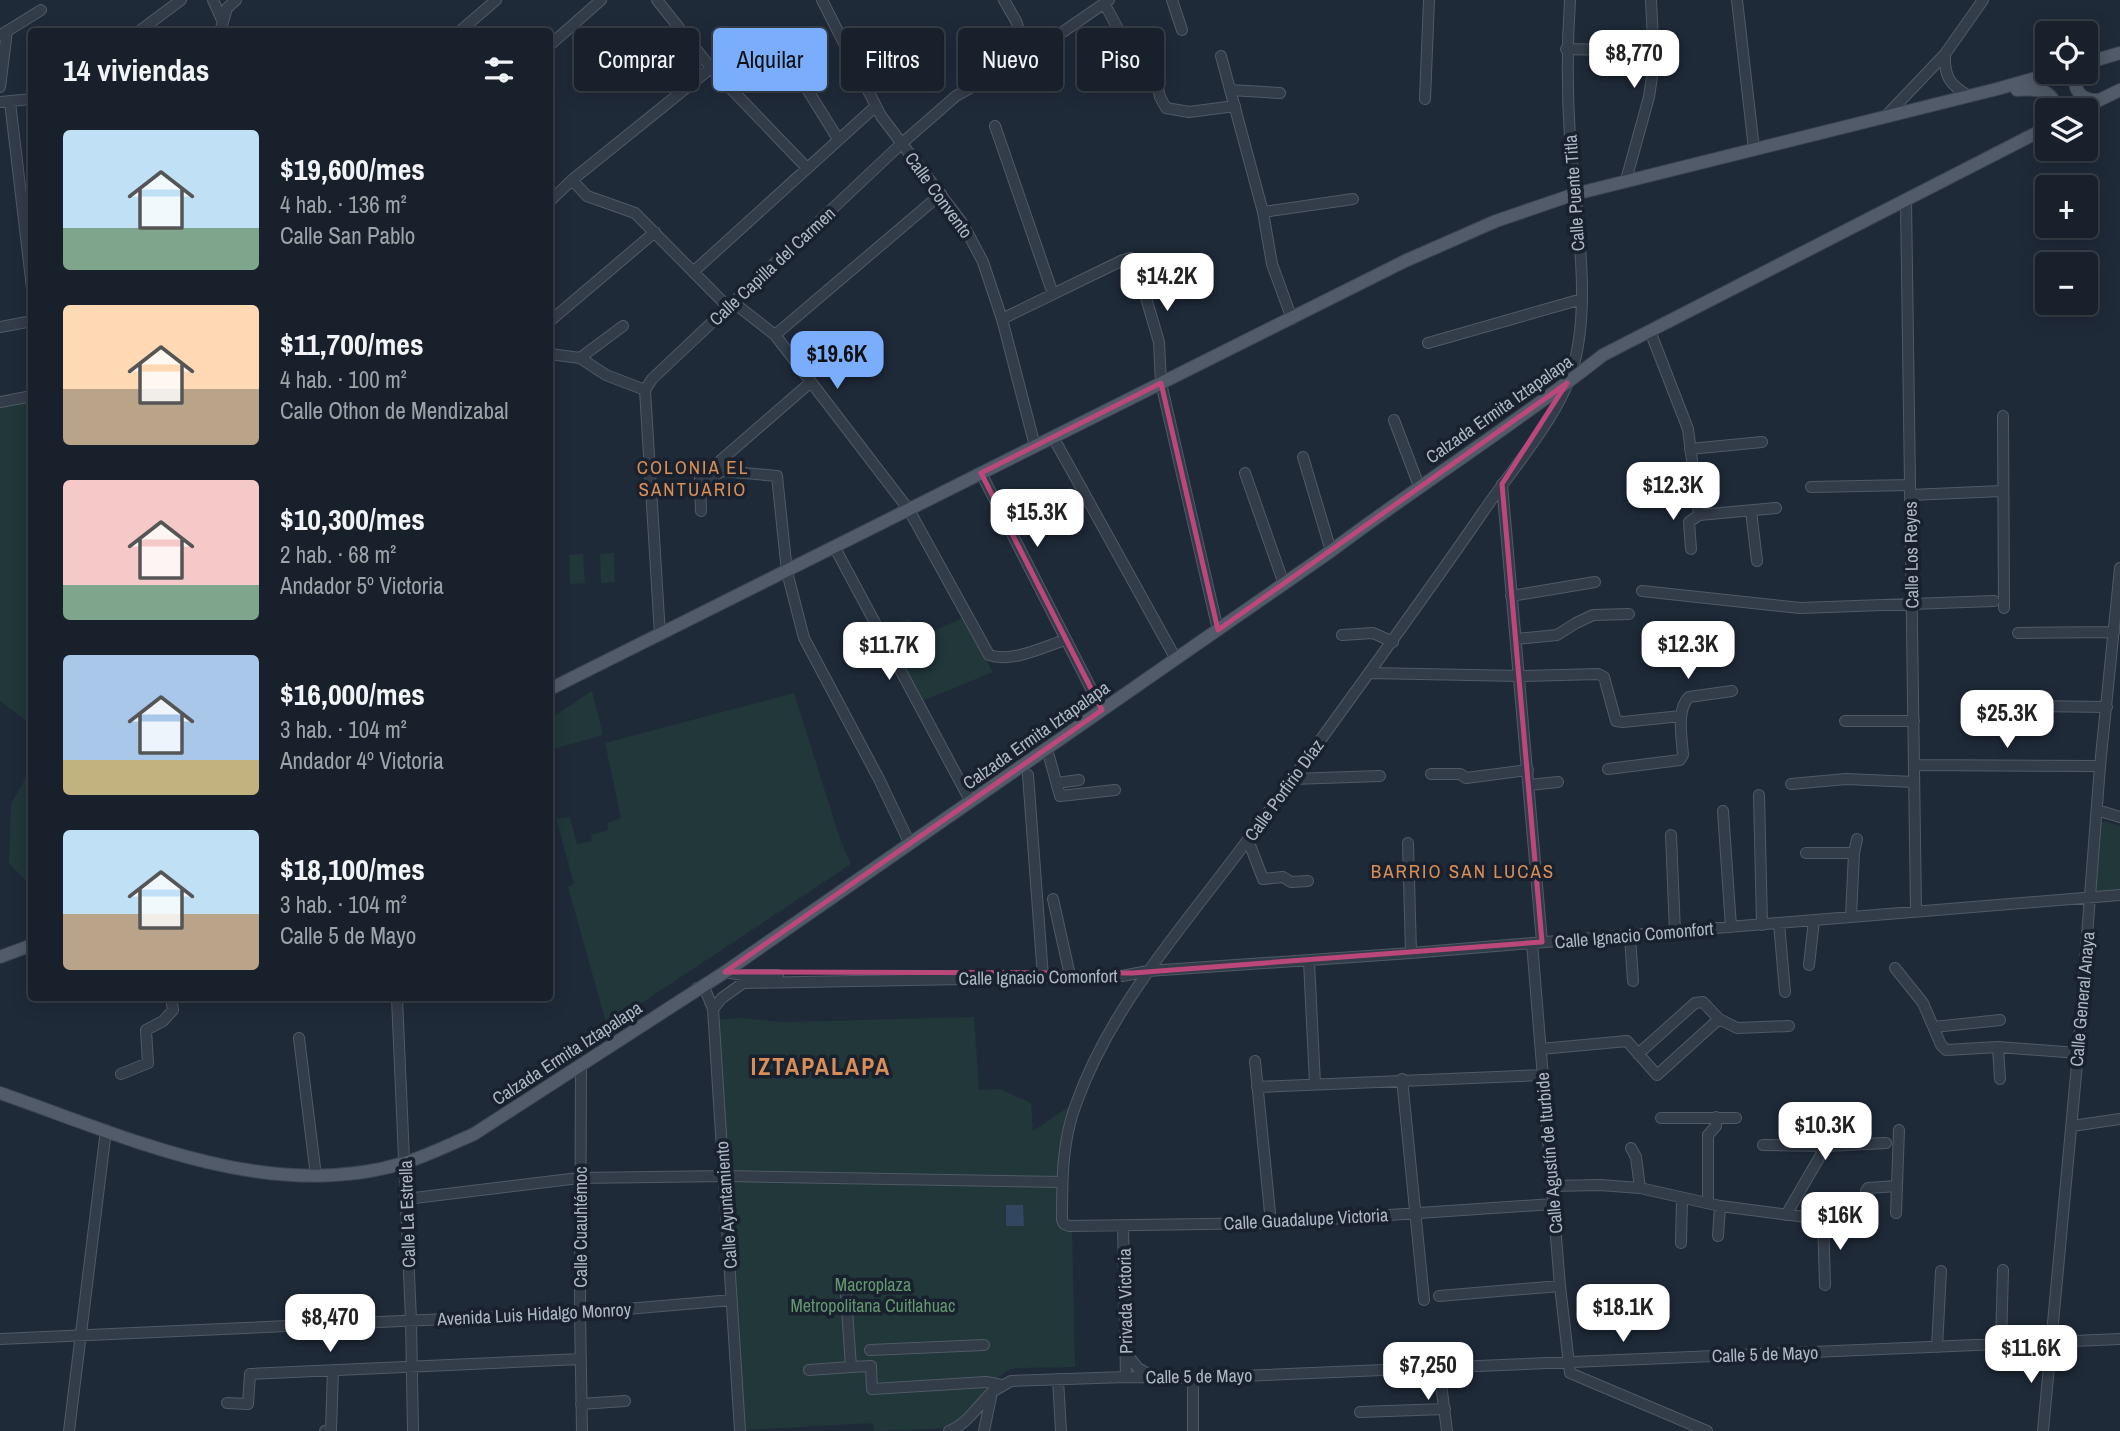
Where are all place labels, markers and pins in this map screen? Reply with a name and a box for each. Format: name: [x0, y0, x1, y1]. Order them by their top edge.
pin: $8,770: [1577, 31, 1691, 90]
pin: $14.2K: [1110, 254, 1224, 313]
pin: $19.6K: [780, 332, 894, 391]
pin: $12.3K: [1616, 462, 1730, 522]
pin: $15.3K: [980, 490, 1094, 549]
pin: $11.7K: [832, 622, 946, 682]
pin: $12.3K: [1631, 622, 1745, 681]
pin: $25.3K: [1950, 690, 2064, 750]
pin: $10.3K: [1768, 1102, 1882, 1162]
pin: $16K: [1799, 1192, 1881, 1252]
pin: $18.1K: [1566, 1284, 1680, 1344]
pin: $8,470: [273, 1294, 387, 1354]
pin: $11.6K: [1974, 1326, 2088, 1385]
pin: $7,250: [1371, 1342, 1485, 1402]

